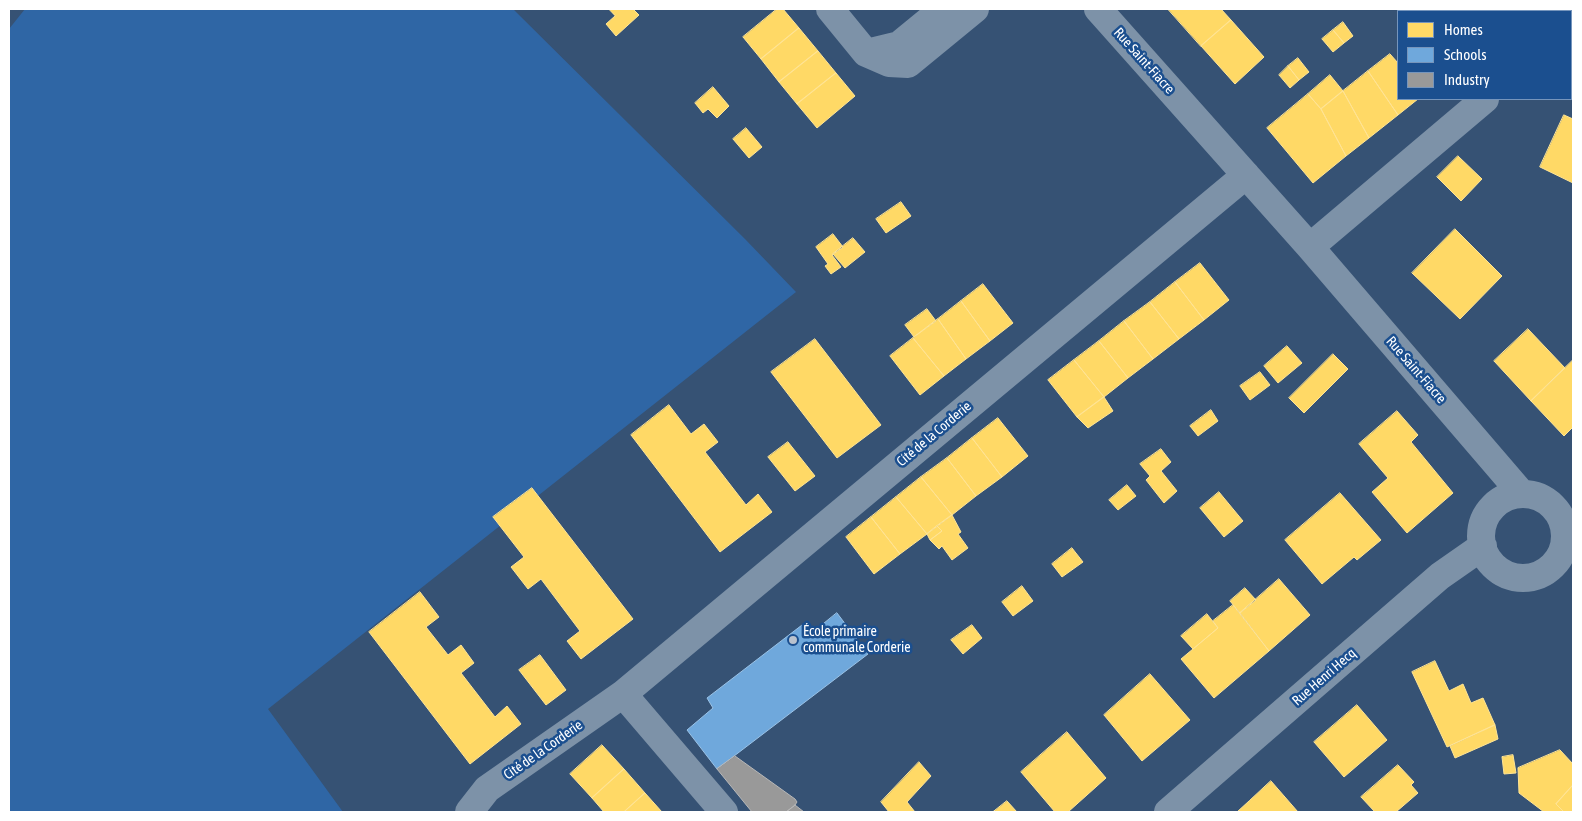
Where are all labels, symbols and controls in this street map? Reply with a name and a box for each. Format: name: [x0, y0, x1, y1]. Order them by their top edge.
legend: [1397, 10, 1572, 100]
text: Homes: [1444, 21, 1483, 38]
street label: Rue Saint-Fiacre: [1110, 25, 1178, 97]
text: Schools: [1444, 46, 1487, 63]
text: Industry: [1444, 71, 1490, 88]
street label: Rue Saint-Fiacre: [1382, 333, 1450, 407]
street label: Cité de la Corderie: [893, 398, 975, 470]
place label: École primaire communale Corderie: [803, 624, 911, 656]
marker: École primaire communale Corderie: [787, 634, 799, 646]
street label: Rue Henri Hecq: [1289, 645, 1359, 709]
street label: Cité de la Corderie: [500, 717, 586, 783]

